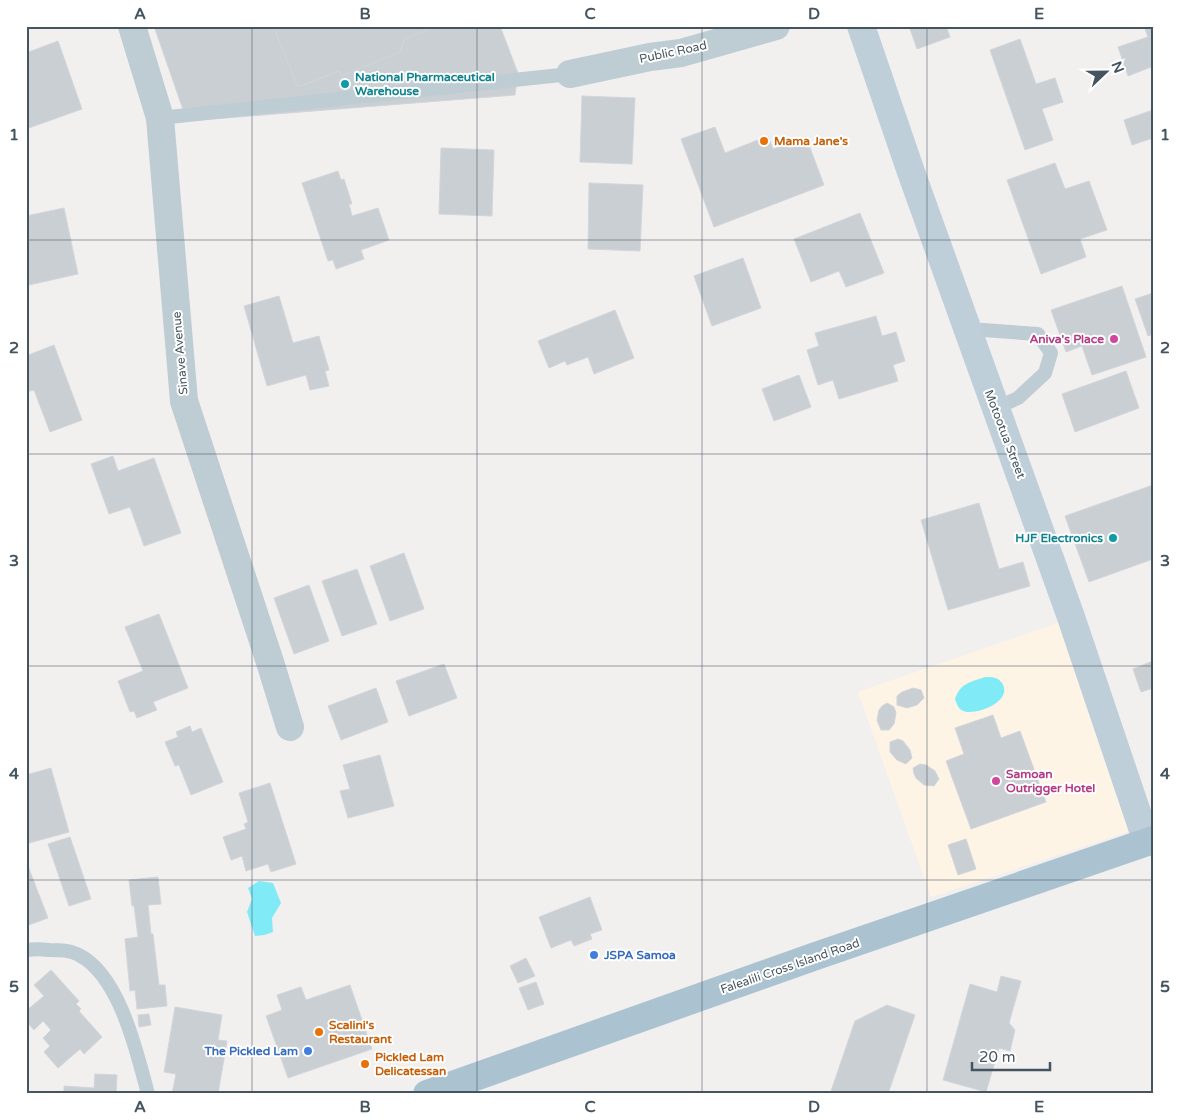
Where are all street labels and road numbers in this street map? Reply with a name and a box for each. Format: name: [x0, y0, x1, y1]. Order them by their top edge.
street label: Public Road: [638, 38, 708, 66]
street label: Sinave Avenue: [169, 311, 191, 395]
street label: Motootua Street: [982, 388, 1028, 481]
street label: Falealili Cross Island Road: [719, 936, 861, 996]

